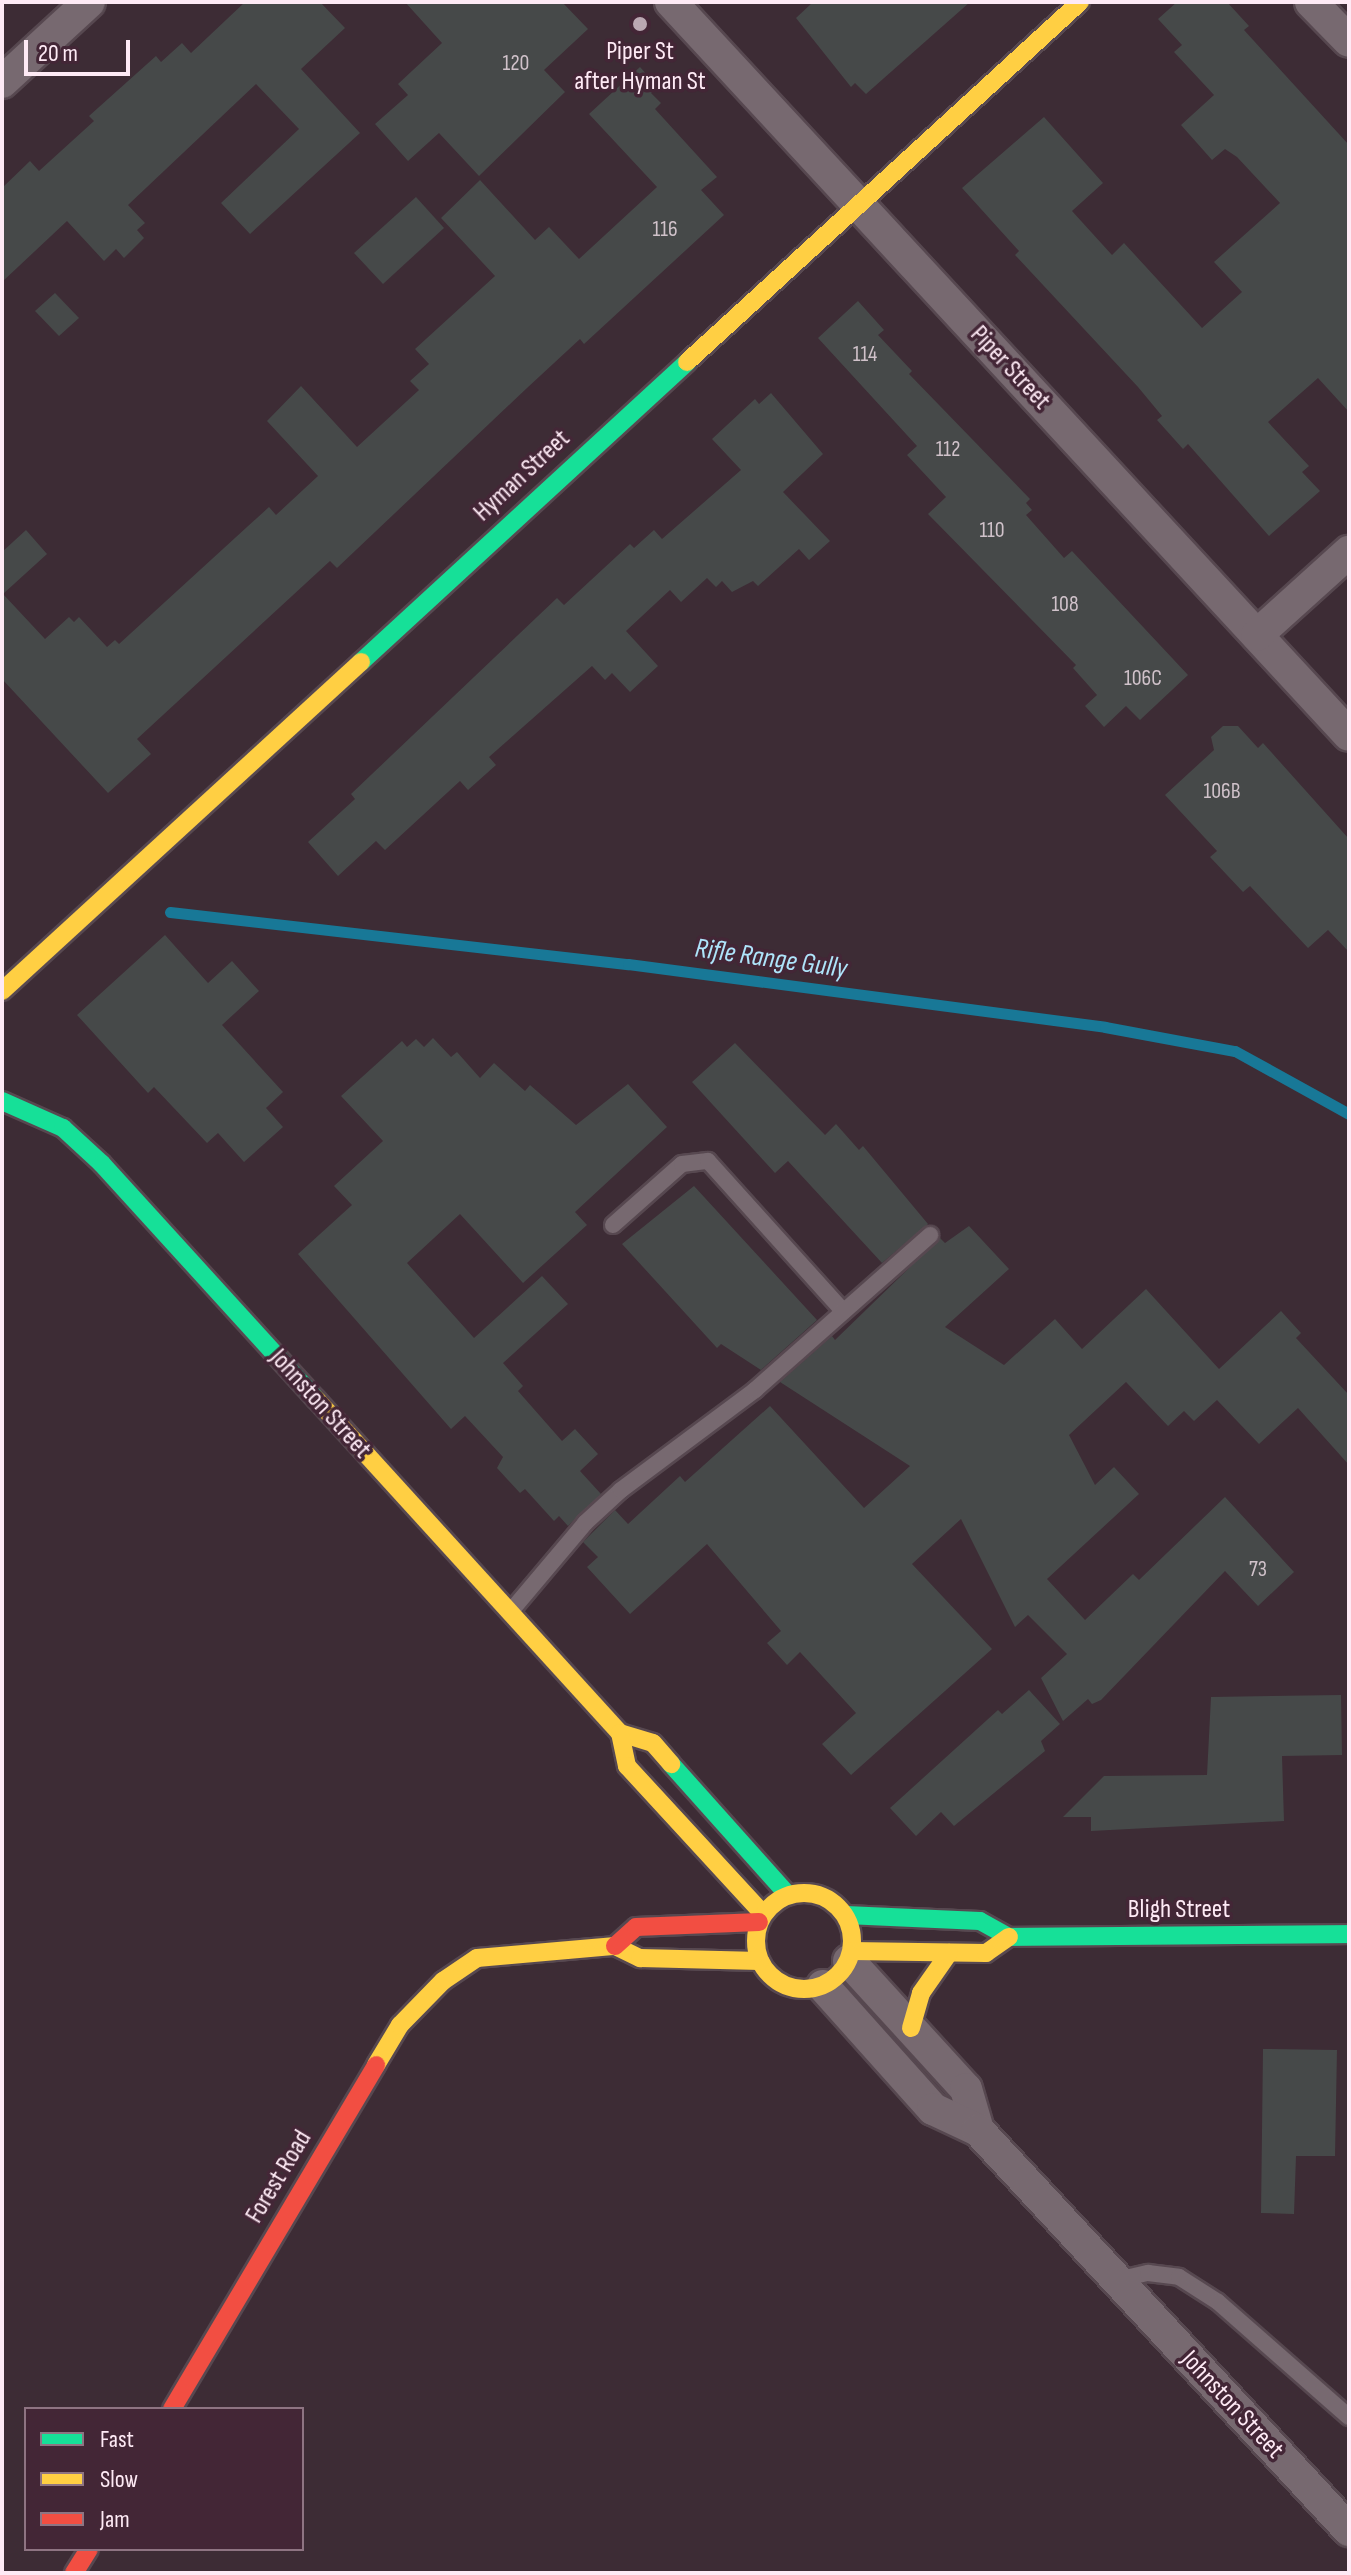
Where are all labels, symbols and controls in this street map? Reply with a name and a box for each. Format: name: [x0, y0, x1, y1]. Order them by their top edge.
marker: Piper St after Hyman St: [631, 15, 649, 33]
scale bar: [28, 24, 134, 74]
place label: Piper St after Hyman St: [574, 36, 706, 98]
text: 20 m: [38, 39, 78, 68]
house number: 120: [503, 51, 529, 77]
house number: 116: [652, 217, 678, 243]
street label: Piper Street: [963, 320, 1057, 416]
house number: 114: [853, 342, 877, 368]
street label: Hyman Street: [467, 424, 577, 528]
house number: 112: [936, 437, 960, 463]
house number: 110: [979, 518, 1005, 544]
house number: 108: [1051, 592, 1079, 618]
house number: 106C: [1124, 666, 1162, 692]
house number: 106B: [1204, 779, 1240, 805]
water label: Rifle Range Gully: [693, 932, 849, 986]
street label: Johnston Street: [263, 1343, 377, 1465]
house number: 73: [1249, 1557, 1267, 1583]
street label: Bligh Street: [1128, 1894, 1230, 1926]
street label: Forest Road: [239, 2125, 319, 2229]
street label: Johnston Street: [1174, 2345, 1290, 2465]
legend: [24, 2407, 304, 2551]
text: Fast: [100, 2425, 134, 2454]
text: Slow: [100, 2465, 138, 2494]
text: Jam: [100, 2505, 130, 2534]

